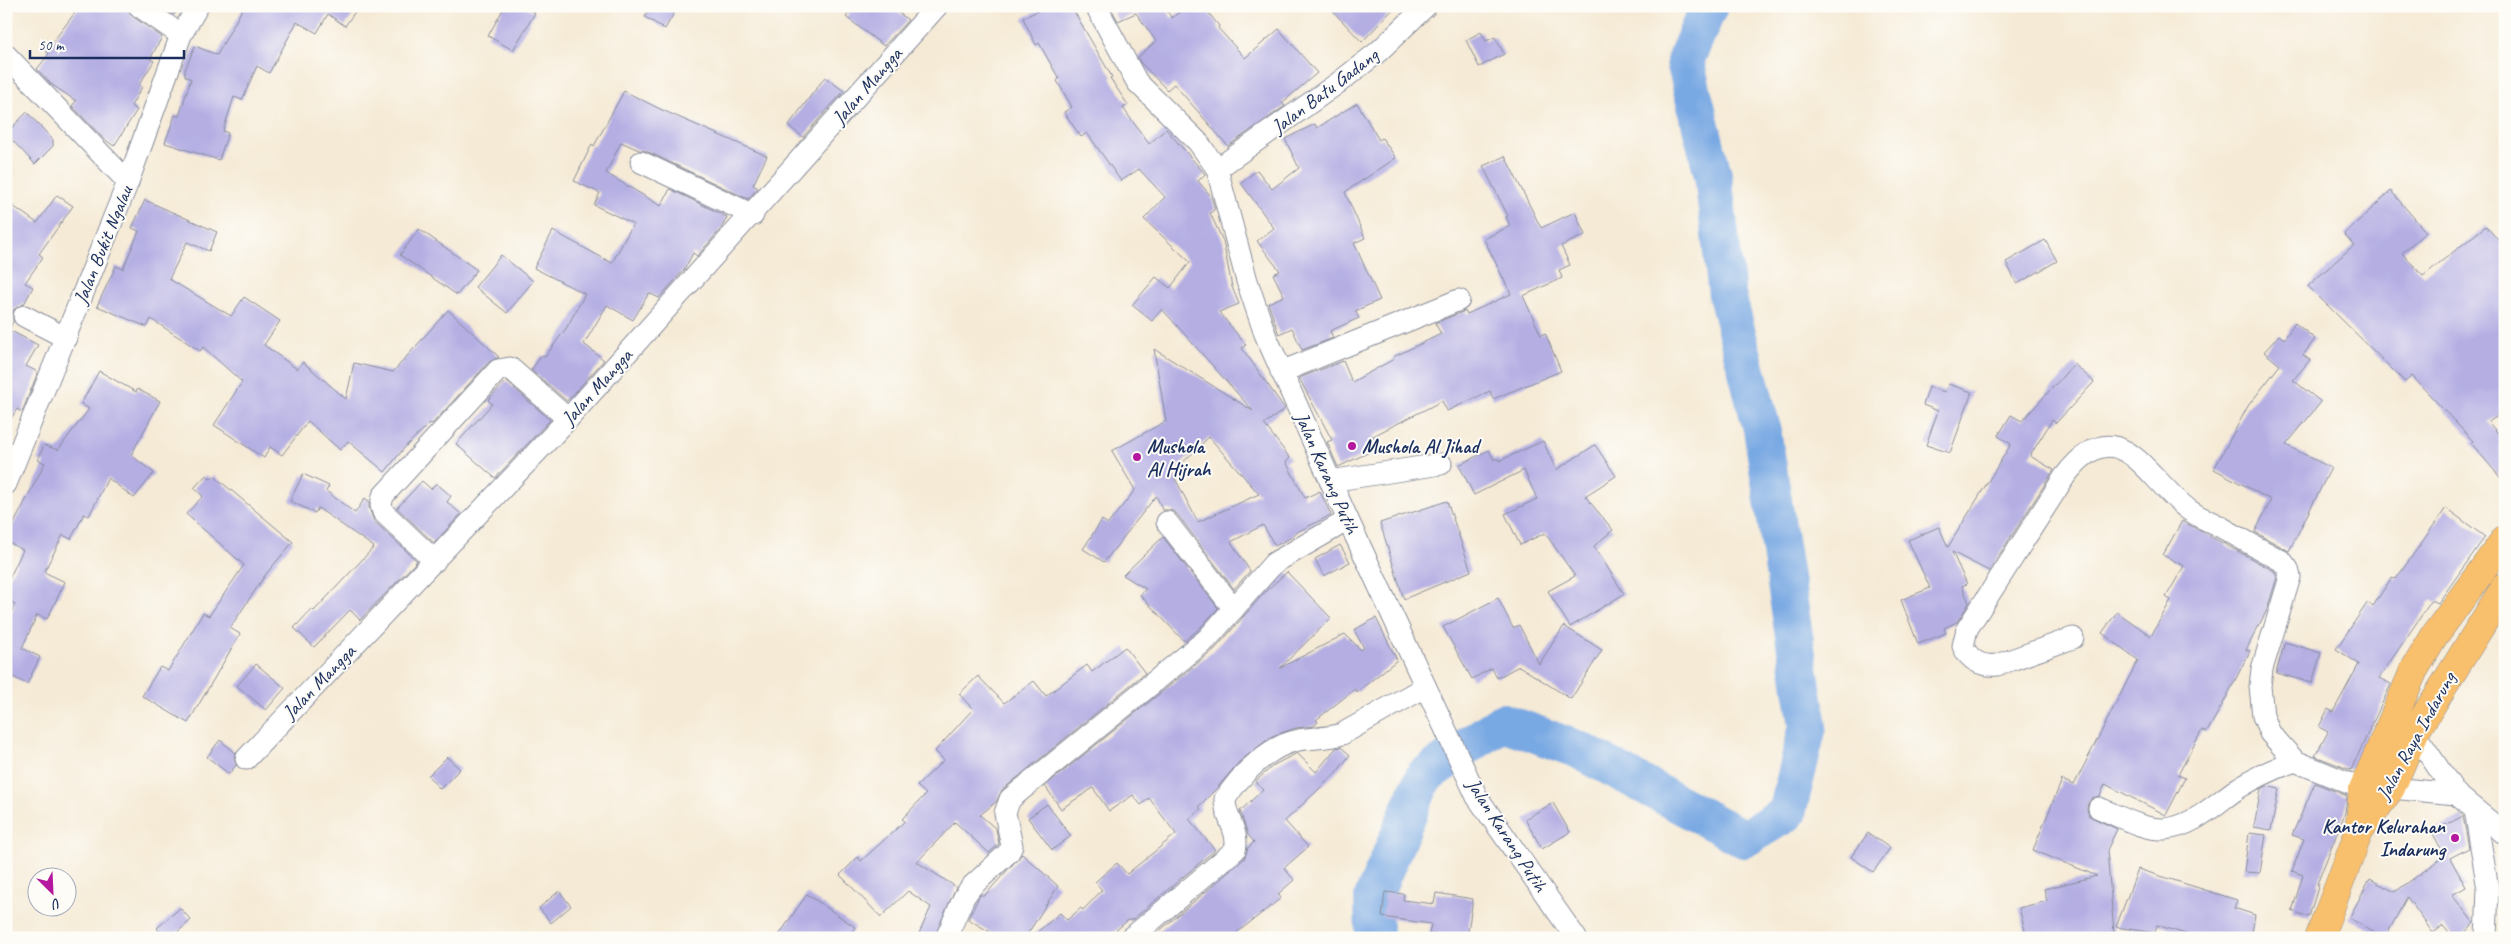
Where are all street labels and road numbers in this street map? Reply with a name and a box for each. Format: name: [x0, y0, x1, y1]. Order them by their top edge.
street label: Jalan Mangga: [826, 41, 908, 131]
street label: Jalan Batu Gadang: [1266, 42, 1385, 140]
street label: Jalan Bukit Ngalau: [68, 181, 139, 309]
street label: Jalan Mangga: [555, 343, 639, 431]
street label: Jalan Karang Putih: [1289, 407, 1366, 539]
street label: Jalan Mangga: [277, 638, 362, 725]
street label: Jalan Raya Indarung: [2370, 666, 2462, 805]
street label: Jalan Karang Putih: [1460, 773, 1554, 898]

